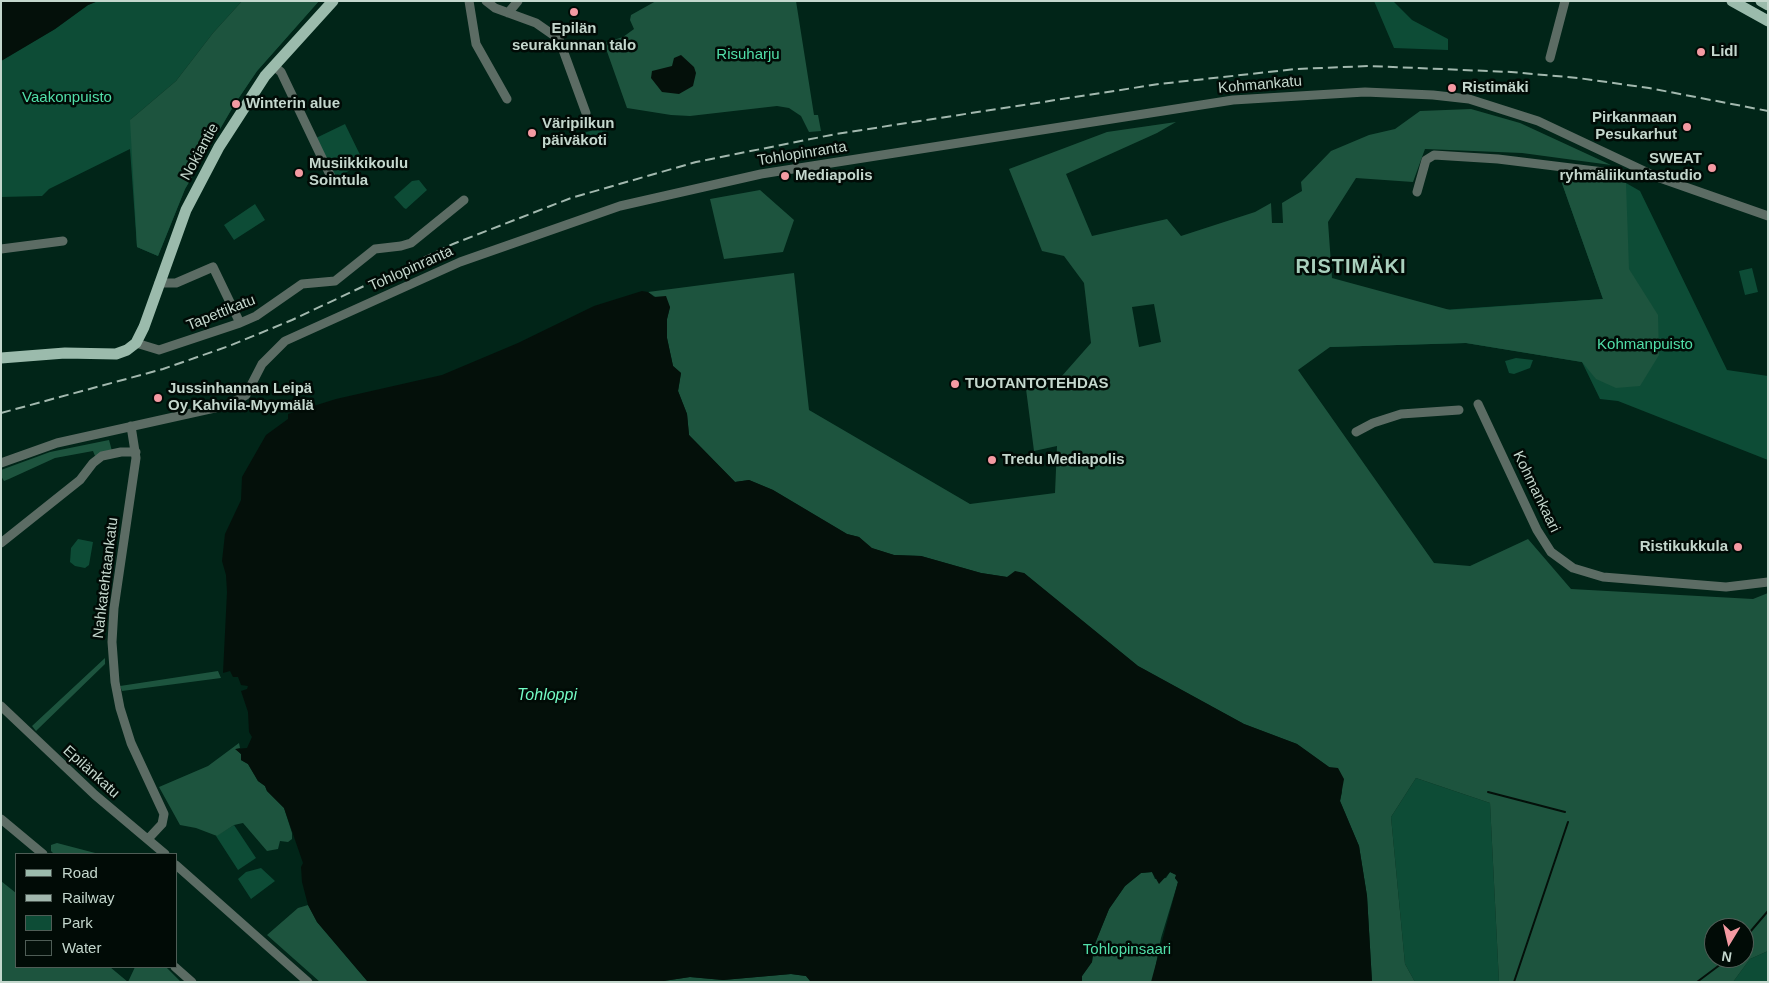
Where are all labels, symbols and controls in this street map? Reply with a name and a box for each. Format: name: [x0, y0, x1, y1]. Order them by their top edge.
marker: Epilän seurakunnan talo: [568, 6, 580, 18]
place label: Epilän seurakunnan talo: [512, 20, 636, 55]
place label: Lidl: [1711, 43, 1738, 61]
park label: Risuharju: [716, 46, 780, 64]
marker: Lidl: [1695, 46, 1707, 58]
street label: Kohmankatu: [1217, 72, 1303, 98]
place label: Ristimäki: [1462, 79, 1529, 97]
marker: Ristimäki: [1446, 82, 1458, 94]
park label: Vaakonpuisto: [22, 89, 112, 107]
place label: Winterin alue: [246, 95, 340, 113]
marker: Winterin alue: [230, 98, 242, 110]
place label: Pirkanmaan Pesukarhut: [1592, 109, 1677, 144]
place label: Väripilkun päiväkoti: [542, 115, 615, 150]
street label: Nokiantie: [177, 120, 223, 184]
marker: Pirkanmaan Pesukarhut: [1681, 121, 1693, 133]
marker: Väripilkun päiväkoti: [526, 127, 538, 139]
street label: Tohlopinranta: [756, 138, 848, 170]
place label: SWEAT ryhmäliikuntastudio: [1559, 150, 1702, 185]
place label: Musiikkikoulu Sointula: [309, 155, 408, 190]
marker: SWEAT ryhmäliikuntastudio: [1706, 162, 1718, 174]
marker: Musiikkikoulu Sointula: [293, 167, 305, 179]
place label: Mediapolis: [795, 167, 873, 185]
marker: Mediapolis: [779, 170, 791, 182]
street label: Tohlopinranta: [366, 242, 456, 296]
district label: RISTIMÄKI: [1294, 255, 1408, 279]
street label: Tapettikatu: [184, 291, 258, 335]
park label: Kohmanpuisto: [1597, 336, 1693, 354]
place label: TUOTANTOTEHDAS: [965, 375, 1109, 393]
marker: TUOTANTOTEHDAS: [949, 378, 961, 390]
place label: Jussinhannan Leipä Oy Kahvila-Myymälä: [168, 380, 314, 415]
marker: Jussinhannan Leipä Oy Kahvila-Myymälä: [152, 392, 164, 404]
street label: Kohmankaari: [1509, 448, 1563, 536]
place label: Tredu Mediapolis: [1002, 451, 1125, 469]
marker: Tredu Mediapolis: [986, 454, 998, 466]
street label: Nahkatehtaankatu: [90, 516, 122, 640]
place label: Ristikukkula: [1640, 538, 1728, 556]
marker: Ristikukkula: [1732, 541, 1744, 553]
water label: Tohloppi: [517, 686, 577, 706]
street label: Epilänkatu: [59, 742, 123, 802]
legend: [15, 853, 178, 968]
text: Road: [62, 864, 98, 881]
text: Railway: [62, 889, 115, 906]
text: Park: [62, 914, 93, 931]
north arrow: [1704, 918, 1754, 968]
text: Water: [62, 939, 101, 956]
park label: Tohlopinsaari: [1083, 941, 1171, 959]
text: N: [1721, 948, 1733, 966]

